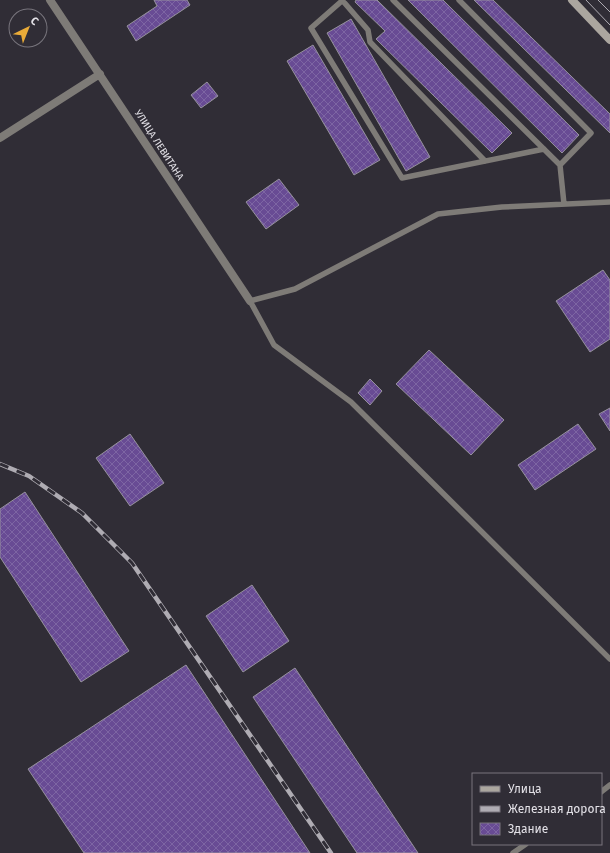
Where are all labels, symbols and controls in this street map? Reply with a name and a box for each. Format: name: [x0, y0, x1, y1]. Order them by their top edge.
north arrow: [8, 8, 48, 48]
text: С: [28, 14, 42, 28]
street label: УЛИЦА ЛЕВИТАНА: [132, 108, 186, 183]
legend: [472, 773, 602, 845]
text: Улица: [508, 782, 542, 796]
text: Железная дорога: [508, 802, 606, 816]
text: Здание: [508, 822, 548, 836]

